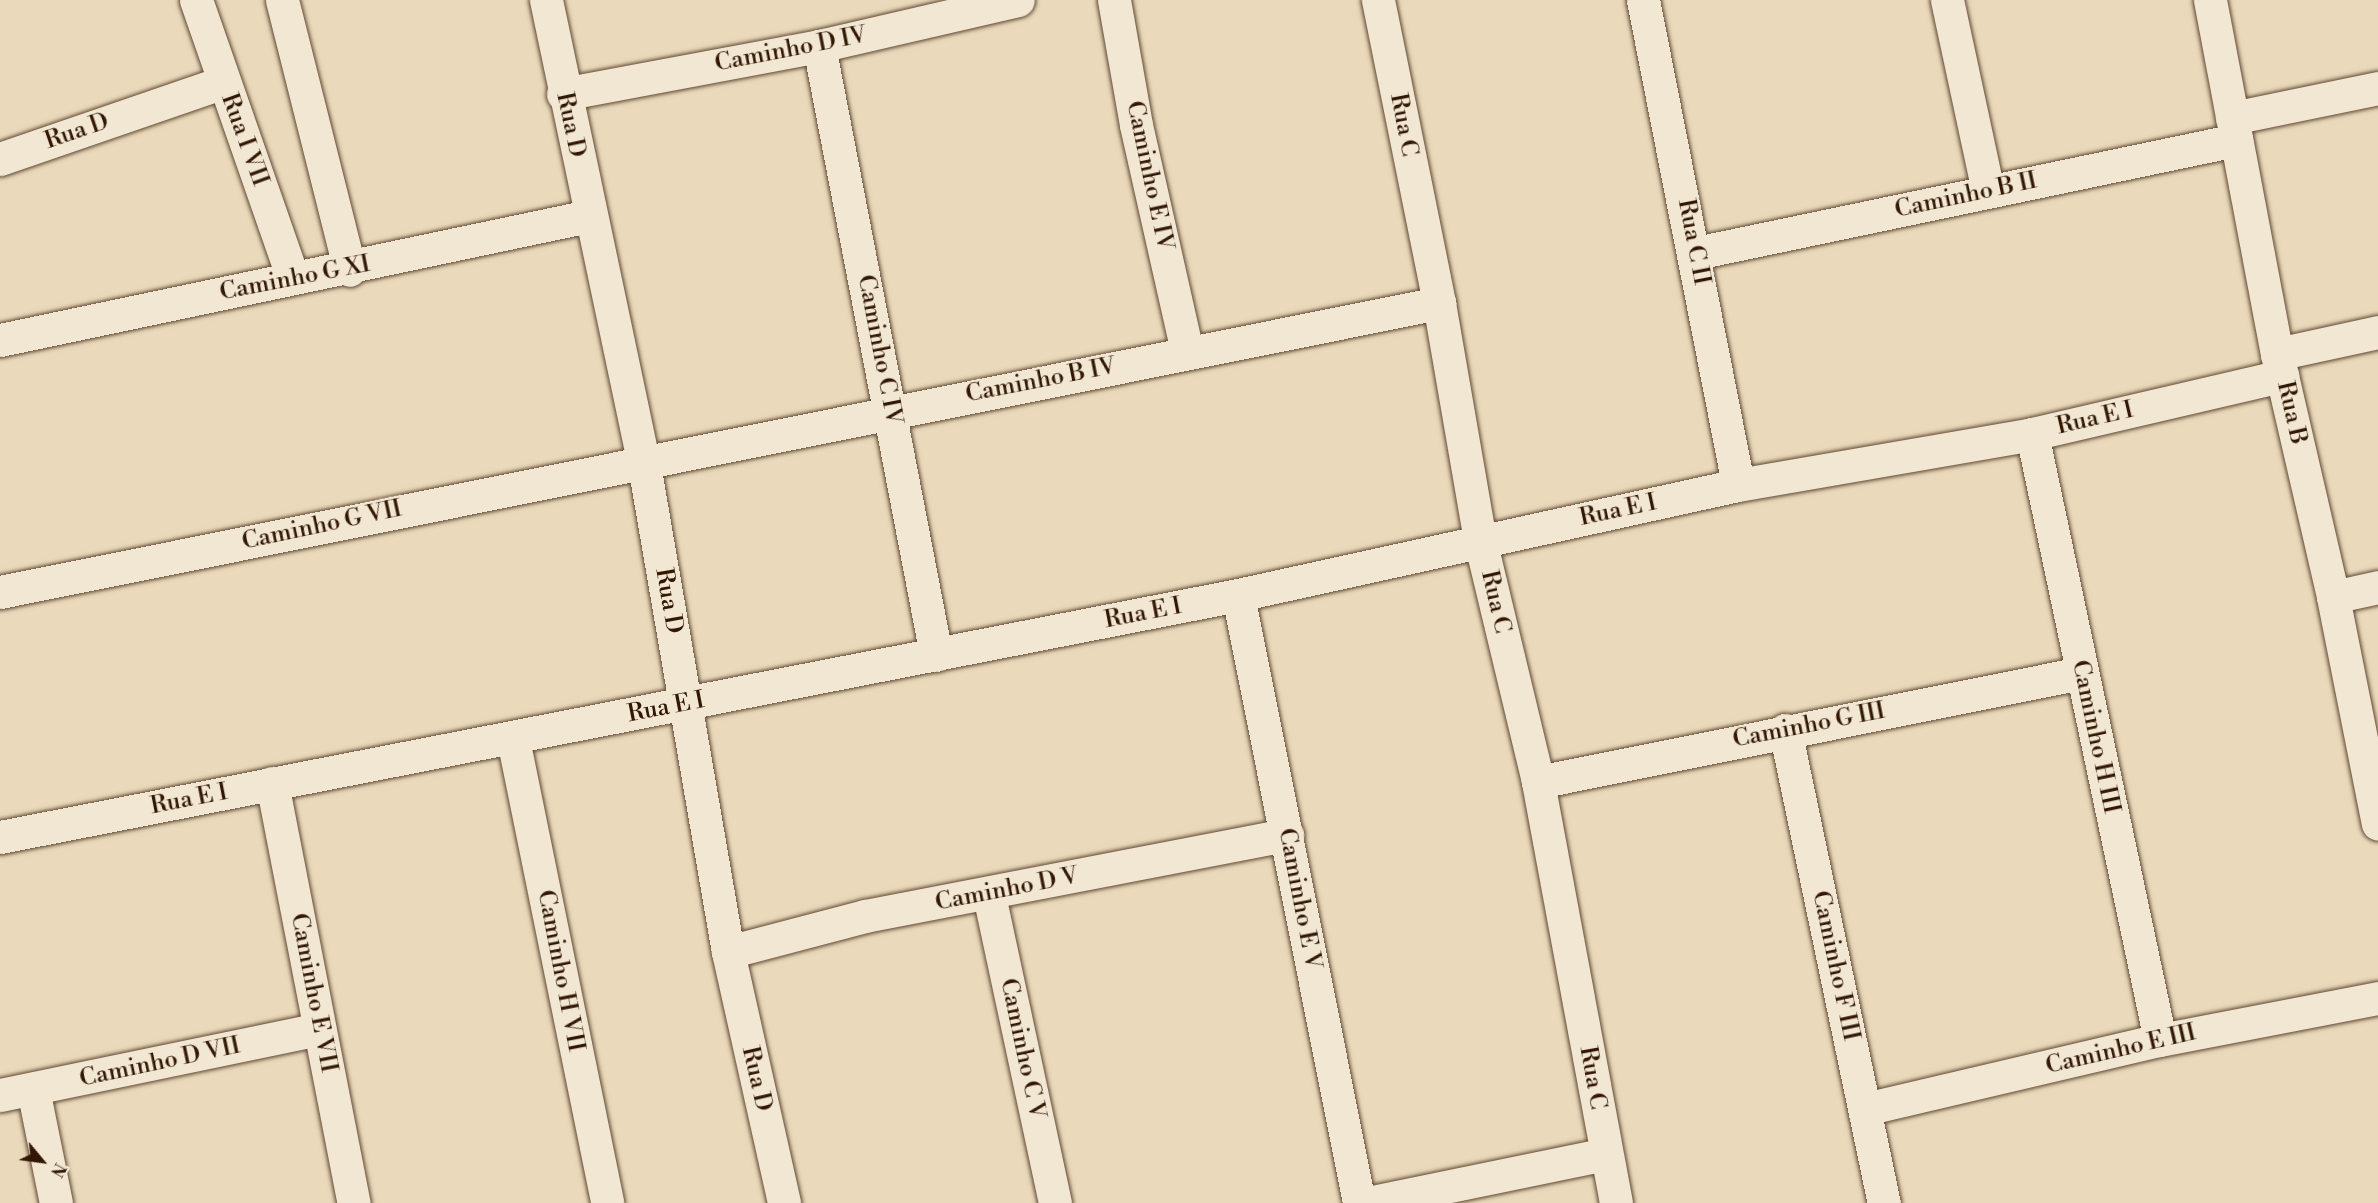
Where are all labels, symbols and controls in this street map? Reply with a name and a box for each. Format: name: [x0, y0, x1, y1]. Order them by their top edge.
street label: Caminho D IV: [712, 21, 870, 79]
street label: Rua I VII: [214, 90, 274, 190]
street label: Rua D: [549, 90, 591, 160]
street label: Rua C: [1383, 91, 1423, 159]
street label: Caminho E IV: [1119, 98, 1179, 254]
street label: Rua D: [41, 108, 113, 156]
street label: Caminho B II: [1892, 167, 2040, 225]
street label: Rua C II: [1671, 197, 1715, 287]
street label: Caminho G XI: [217, 250, 373, 308]
street label: Caminho C IV: [850, 273, 908, 427]
street label: Caminho B IV: [963, 352, 1119, 410]
street label: Rua B: [2270, 378, 2312, 448]
street label: Rua E I: [2054, 396, 2136, 442]
street label: Rua E I: [1577, 489, 1659, 533]
street label: Caminho G VII: [239, 495, 405, 557]
street label: Rua D: [648, 566, 688, 636]
street label: Rua C: [1474, 568, 1516, 636]
street label: Rua E I: [1102, 592, 1184, 636]
street label: Caminho H III: [2065, 658, 2125, 816]
street label: Rua E I: [625, 686, 707, 730]
street label: Caminho G III: [1730, 697, 1888, 755]
street label: Rua E I: [148, 778, 230, 822]
street label: Caminho E V: [1271, 826, 1327, 972]
street label: Caminho D V: [933, 862, 1081, 918]
street label: Caminho H VII: [530, 888, 590, 1054]
street label: Caminho F III: [1805, 888, 1865, 1044]
street label: Caminho E VII: [283, 911, 343, 1075]
street label: Caminho C V: [993, 976, 1051, 1122]
street label: Caminho E III: [2043, 1019, 2199, 1081]
street label: Caminho D VII: [77, 1032, 243, 1094]
street label: Rua D: [735, 1044, 777, 1114]
street label: Rua C: [1572, 1044, 1612, 1112]
north arrow: [12, 1131, 72, 1191]
text: N: [46, 1159, 70, 1180]

